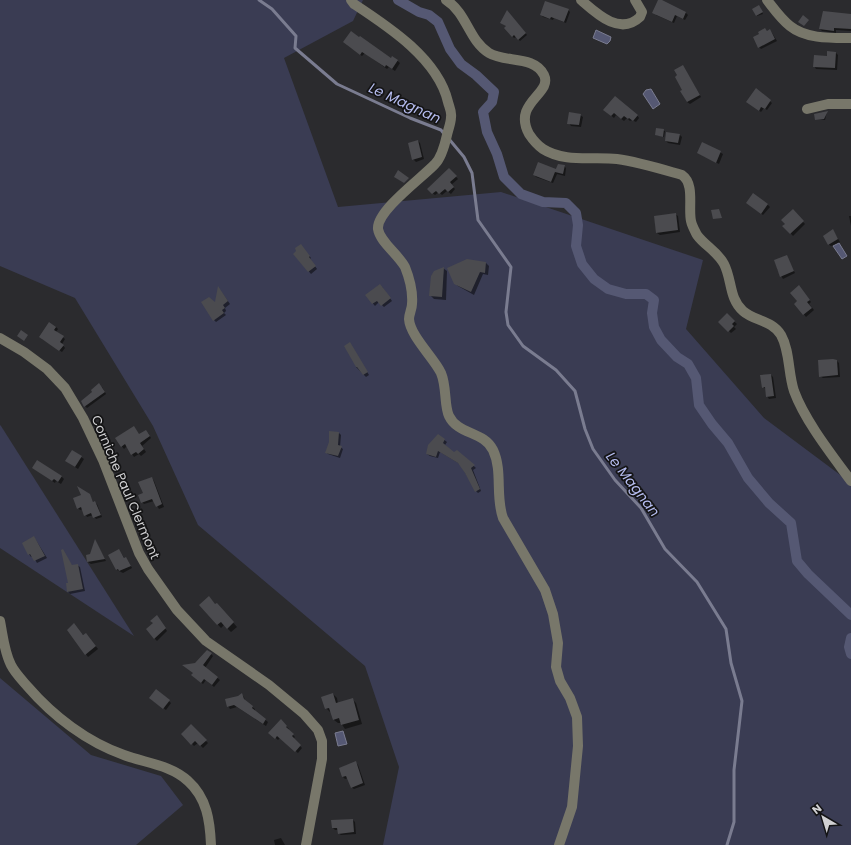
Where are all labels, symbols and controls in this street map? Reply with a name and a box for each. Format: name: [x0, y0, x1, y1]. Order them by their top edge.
water label: Le Magnan: [366, 78, 444, 128]
street label: Corniche Paul Clermont: [87, 412, 165, 562]
water label: Le Magnan: [601, 447, 665, 521]
north arrow: [803, 797, 843, 837]
text: N: [809, 800, 825, 818]

